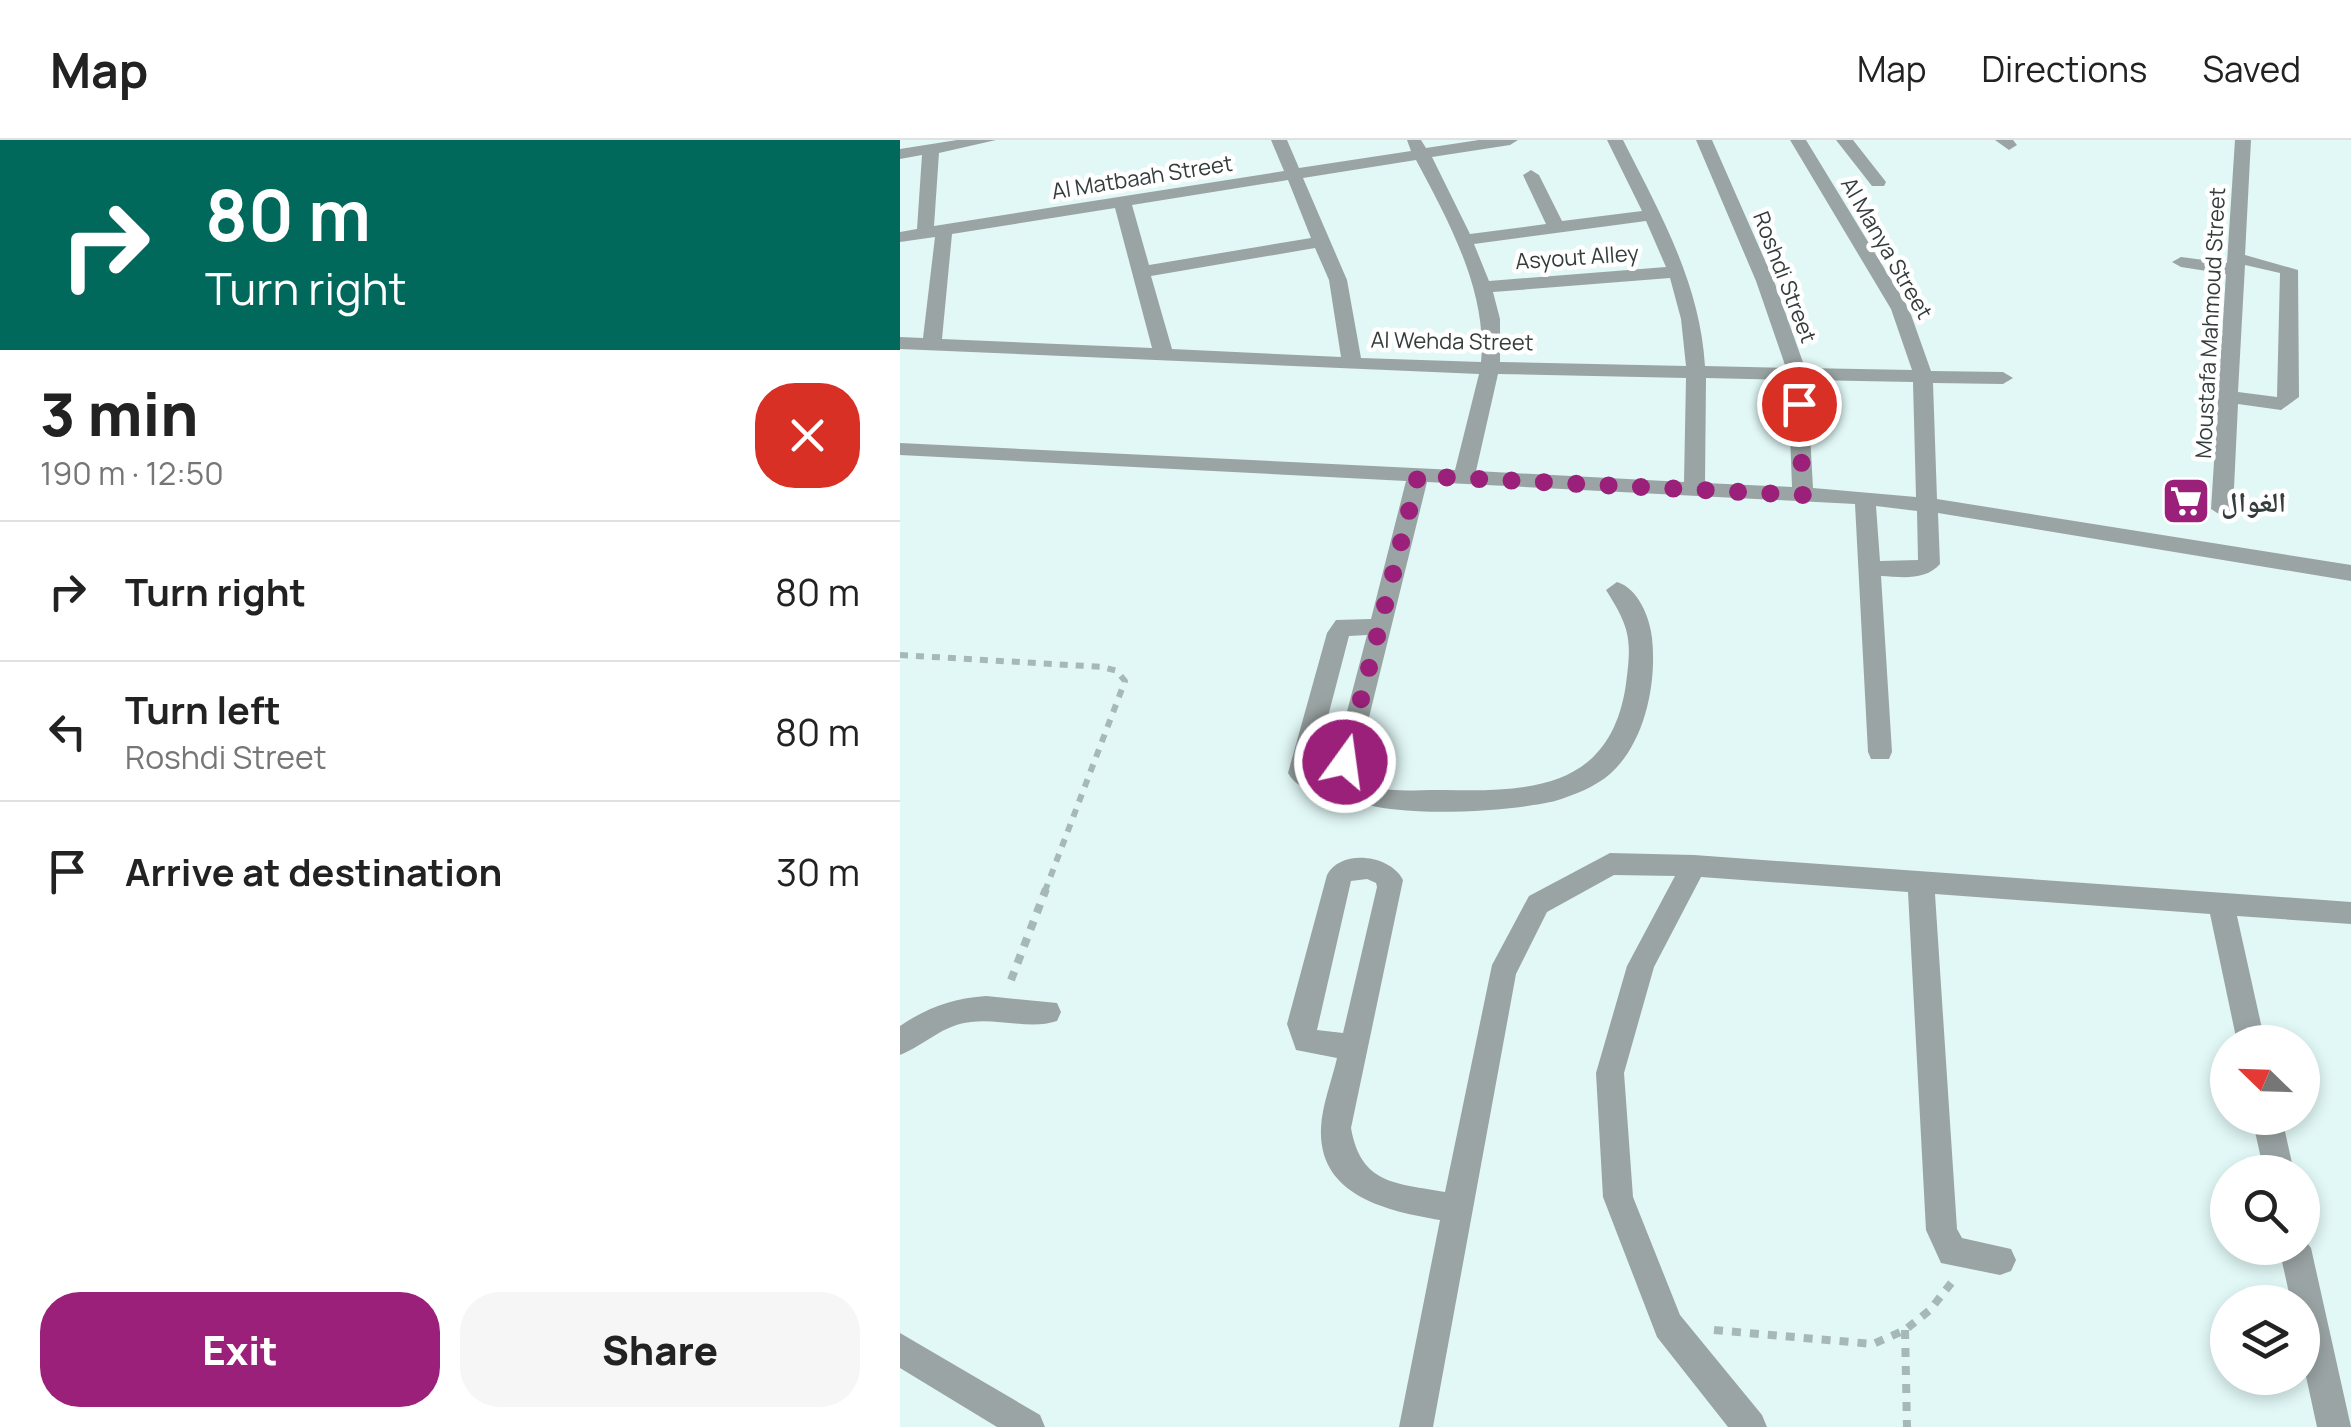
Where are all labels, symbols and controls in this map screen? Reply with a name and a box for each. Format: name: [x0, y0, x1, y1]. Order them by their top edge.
text: Map: [50, 37, 148, 102]
text: Map: [1857, 45, 1927, 93]
text: Directions: [1982, 45, 2147, 93]
text: Saved: [2202, 45, 2301, 93]
street label: Al Matbaah Street: [1050, 148, 1235, 206]
text: 80 m: [205, 166, 371, 262]
street label: Al Manya Street: [1834, 172, 1940, 325]
icon: right: [40, 180, 170, 310]
street label: Moustafa Mahmoud Street: [2188, 186, 2232, 459]
street label: Roshdi Street: [1746, 207, 1824, 347]
street label: Asyout Alley: [1514, 238, 1640, 276]
text: Turn right: [205, 257, 406, 319]
street label: Al Wehda Street: [1370, 325, 1534, 357]
pin: [1757, 362, 1842, 447]
text: 3 min: [40, 372, 198, 454]
icon: arrive: [1772, 377, 1827, 432]
button: close: [755, 383, 860, 488]
text: 190 m · 12:50: [40, 451, 224, 495]
supermarket icon: الغوال: [2160, 475, 2212, 527]
place label: الغوال: [2221, 482, 2286, 520]
icon: right: [40, 564, 95, 619]
text: Turn right: [125, 565, 306, 617]
text: 80 m: [775, 565, 860, 617]
text: Turn left: [125, 683, 281, 735]
icon: left: [40, 704, 95, 759]
text: 80 m: [775, 705, 860, 757]
position arrow: [1293, 710, 1397, 814]
text: Roshdi Street: [125, 735, 327, 779]
icon: arrive: [40, 844, 95, 899]
text: Arrive at destination: [125, 845, 502, 897]
text: 30 m: [776, 845, 860, 897]
north arrow: [2210, 1025, 2320, 1135]
map controls: [2210, 1025, 2320, 1395]
button: search: [2210, 1155, 2320, 1265]
button: layers: [2210, 1285, 2320, 1395]
button: Exit: [40, 1292, 440, 1407]
button: Share: [460, 1292, 860, 1407]

